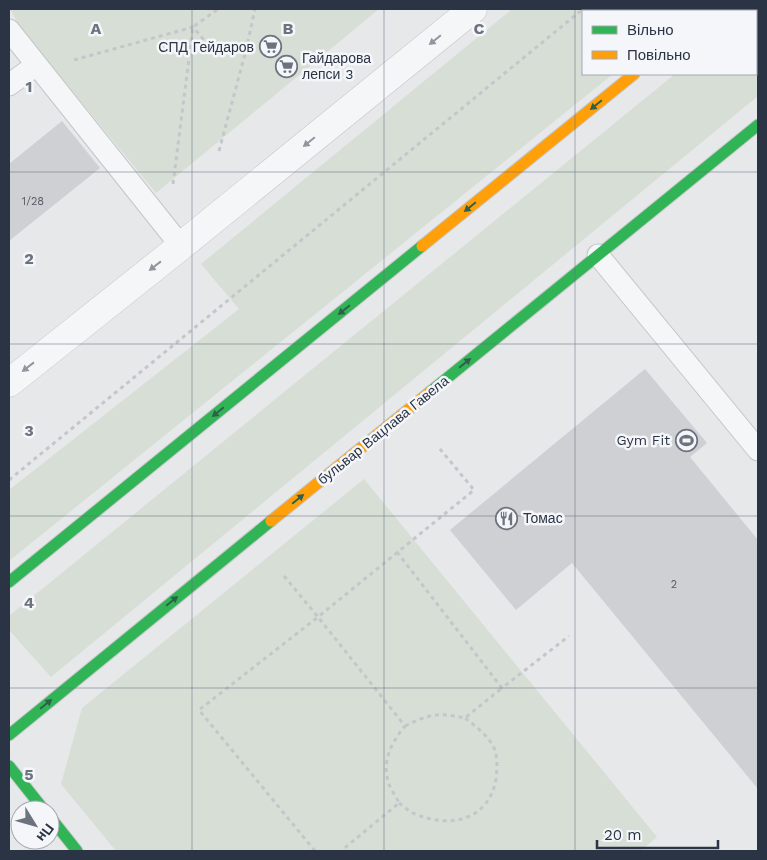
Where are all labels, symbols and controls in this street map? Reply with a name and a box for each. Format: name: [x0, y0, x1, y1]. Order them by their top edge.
legend: [582, 10, 757, 75]
text: A: [91, 19, 102, 38]
text: B: [283, 19, 294, 38]
text: C: [474, 19, 485, 38]
text: Вільно: [627, 21, 674, 39]
one-way arrow: [429, 34, 442, 45]
supermarket icon: СПД Гейдаров: [258, 35, 282, 59]
place label: СПД Гейдаров: [158, 39, 254, 55]
text: Повільно: [627, 46, 691, 64]
place label: Гайдарова лепси 3: [302, 50, 371, 82]
supermarket icon: Гайдарова лепси 3: [274, 54, 298, 78]
text: 1: [26, 77, 32, 96]
one-way arrow: [590, 99, 603, 110]
one-way arrow: [303, 137, 316, 148]
house number: 1/28: [22, 195, 44, 208]
one-way arrow: [464, 202, 477, 213]
text: 2: [24, 249, 34, 268]
one-way arrow: [149, 261, 162, 272]
one-way arrow: [338, 304, 351, 315]
one-way arrow: [459, 358, 472, 369]
one-way arrow: [22, 362, 35, 373]
street label: бульвар Вацлава Гавела: [314, 372, 452, 488]
one-way arrow: [211, 407, 224, 418]
text: 3: [24, 421, 34, 440]
sports icon: Gym Fit: [674, 428, 698, 452]
place label: Gym Fit: [616, 432, 670, 448]
one-way arrow: [292, 493, 305, 504]
restaurant icon: Томас: [495, 506, 519, 530]
place label: Томас: [523, 510, 563, 526]
house number: 2: [671, 578, 677, 591]
text: 4: [24, 593, 34, 612]
one-way arrow: [166, 596, 179, 607]
one-way arrow: [40, 698, 53, 709]
text: 5: [24, 765, 34, 784]
north arrow: [10, 800, 60, 850]
scale bar: [597, 818, 718, 850]
text: Пн: [33, 821, 57, 845]
text: 20 m: [604, 826, 642, 844]

